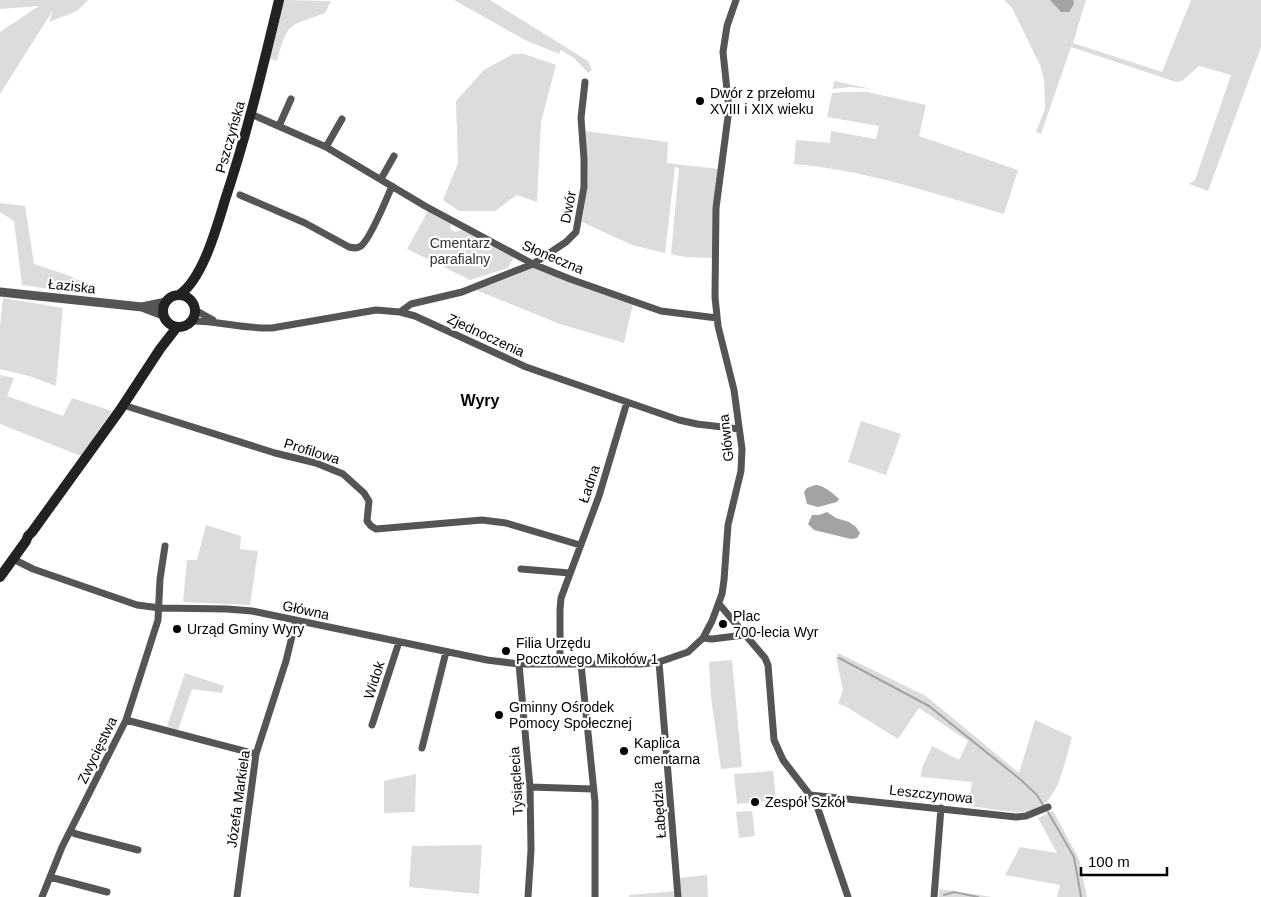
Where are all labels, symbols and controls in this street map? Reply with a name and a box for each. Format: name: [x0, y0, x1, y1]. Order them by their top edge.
place label: Dwór z przełomu XVIII i XIX wieku: [710, 85, 815, 117]
marker: Dwór z przełomu XVIII i XIX wieku: [694, 95, 706, 107]
street label: Pszczyńska: [212, 99, 248, 175]
street label: Dwór: [557, 189, 579, 225]
park label: Cmentarz parafialny: [430, 235, 490, 267]
street label: Słoneczna: [520, 237, 586, 277]
street label: Łaziska: [48, 276, 97, 296]
street label: Zjednoczenia: [445, 310, 527, 360]
district label: Wyry: [461, 392, 500, 409]
street label: Główna: [716, 413, 736, 462]
street label: Profilowa: [282, 435, 342, 467]
street label: Ładna: [575, 463, 603, 505]
street label: Główna: [281, 597, 331, 623]
place label: Plac 700-lecia Wyr: [733, 608, 819, 640]
marker: Plac 700-lecia Wyr: [717, 618, 729, 630]
place label: Urząd Gminy Wyry: [187, 621, 304, 637]
marker: Urząd Gminy Wyry: [171, 623, 183, 635]
place label: Filia Urzędu Pocztowego Mikołów 1: [516, 635, 659, 667]
marker: Filia Urzędu Pocztowego Mikołów 1: [500, 645, 512, 657]
street label: Widok: [360, 658, 388, 701]
place label: Gminny Ośrodek Pomocy Społecznej: [509, 699, 632, 731]
marker: Gminny Ośrodek Pomocy Społecznej: [493, 709, 505, 721]
street label: Zwycięstwa: [74, 714, 120, 786]
place label: Kaplica cmentarna: [634, 735, 700, 767]
marker: Kaplica cmentarna: [618, 745, 630, 757]
street label: Tysiąclecia: [506, 746, 526, 816]
street label: Józefa Markiela: [223, 749, 253, 849]
street label: Łabędzia: [649, 781, 669, 839]
street label: Leszczynowa: [888, 782, 974, 806]
place label: Zespół Szkół: [765, 794, 846, 810]
marker: Zespół Szkół: [749, 796, 761, 808]
scale bar: [1081, 844, 1167, 876]
text: 100 m: [1088, 853, 1130, 870]

